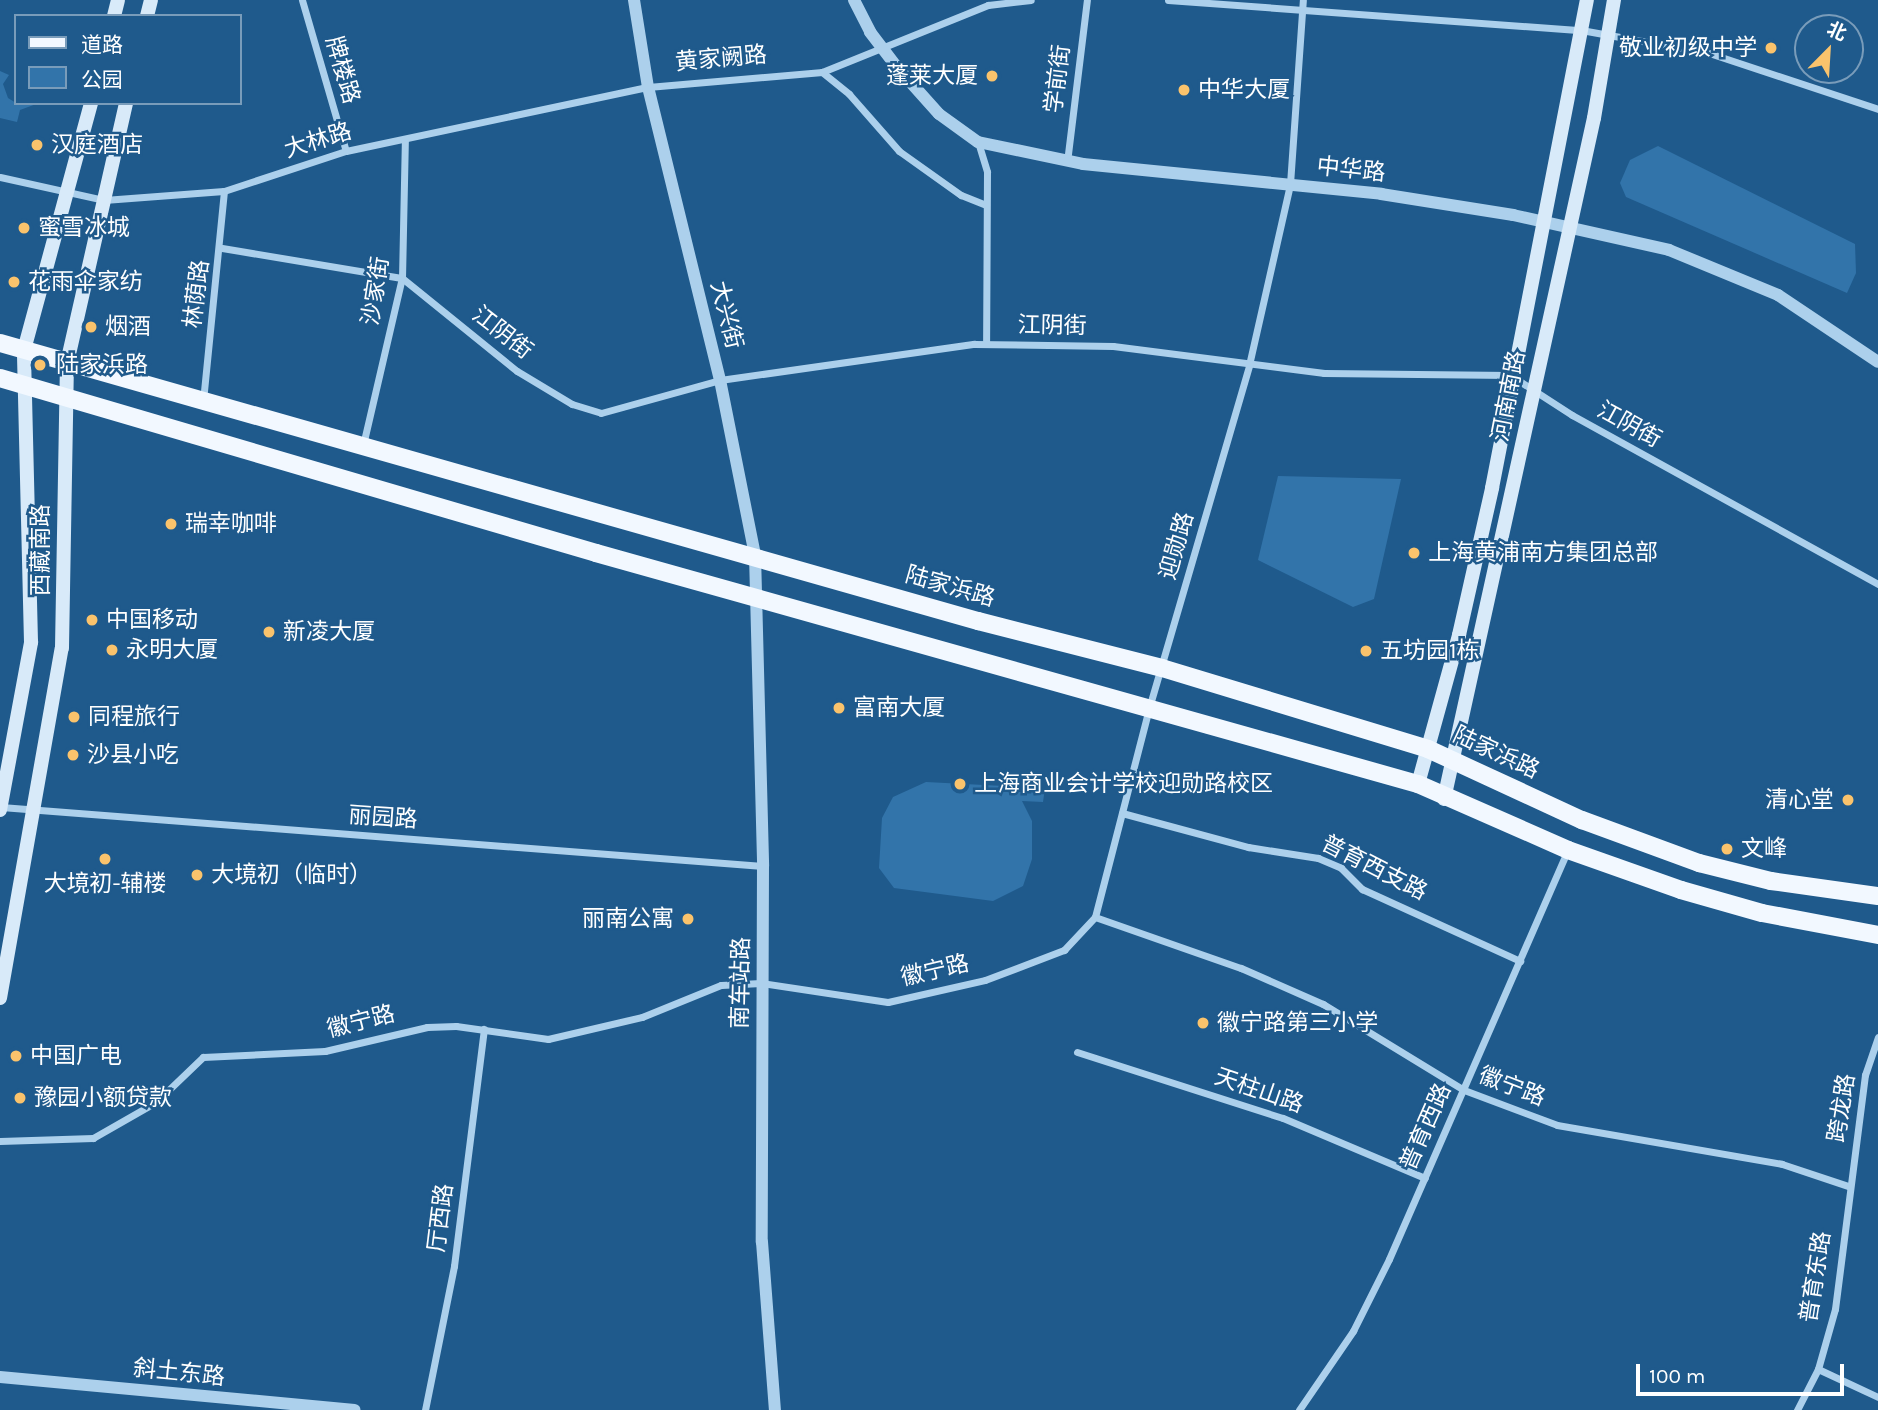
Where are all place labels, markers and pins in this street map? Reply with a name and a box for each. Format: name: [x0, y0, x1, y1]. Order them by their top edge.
place label: 敬业初级中学: [1619, 34, 1757, 62]
marker: 敬业初级中学: [1763, 40, 1779, 56]
place label: 蓬莱大厦: [886, 62, 978, 90]
marker: 蓬莱大厦: [984, 68, 1000, 84]
place label: 中华大厦: [1198, 76, 1290, 104]
marker: 中华大厦: [1176, 82, 1192, 98]
place label: 汉庭酒店: [51, 131, 143, 159]
marker: 汉庭酒店: [29, 137, 45, 153]
place label: 蜜雪冰城: [38, 214, 130, 242]
marker: 蜜雪冰城: [16, 220, 32, 236]
place label: 花雨伞家纺: [28, 268, 143, 296]
marker: 花雨伞家纺: [6, 274, 22, 290]
place label: 烟酒: [105, 313, 151, 341]
marker: 烟酒: [83, 319, 99, 335]
place label: 陆家浜路: [56, 351, 148, 379]
marker: 陆家浜路: [30, 355, 50, 375]
place label: 瑞幸咖啡: [185, 510, 277, 538]
marker: 瑞幸咖啡: [163, 516, 179, 532]
place label: 上海黄浦南方集团总部: [1428, 539, 1658, 567]
marker: 上海黄浦南方集团总部: [1406, 545, 1422, 561]
place label: 中国移动: [106, 606, 198, 634]
marker: 中国移动: [84, 612, 100, 628]
place label: 新凌大厦: [283, 618, 375, 646]
marker: 新凌大厦: [261, 624, 277, 640]
place label: 永明大厦: [126, 636, 218, 664]
place label: 五坊园1栋: [1380, 637, 1480, 665]
marker: 永明大厦: [104, 642, 120, 658]
marker: 五坊园1栋: [1358, 643, 1374, 659]
place label: 富南大厦: [853, 694, 945, 722]
marker: 富南大厦: [831, 700, 847, 716]
place label: 同程旅行: [88, 703, 180, 731]
marker: 同程旅行: [66, 709, 82, 725]
place label: 沙县小吃: [87, 741, 179, 769]
marker: 沙县小吃: [65, 747, 81, 763]
place label: 上海商业会计学校迎勋路校区: [974, 770, 1273, 798]
marker: 上海商业会计学校迎勋路校区: [952, 776, 968, 792]
place label: 清心堂: [1765, 786, 1834, 814]
marker: 清心堂: [1840, 792, 1856, 808]
place label: 文峰: [1741, 835, 1787, 863]
marker: 文峰: [1719, 841, 1735, 857]
marker: 大境初-辅楼: [97, 851, 113, 867]
place label: 大境初（临时）: [211, 861, 372, 889]
marker: 大境初（临时）: [189, 867, 205, 883]
place label: 大境初-辅楼: [43, 870, 167, 898]
place label: 丽南公寓: [582, 905, 674, 933]
marker: 丽南公寓: [680, 911, 696, 927]
place label: 徽宁路第三小学: [1217, 1009, 1378, 1037]
marker: 徽宁路第三小学: [1195, 1015, 1211, 1031]
place label: 中国广电: [30, 1042, 122, 1070]
marker: 中国广电: [8, 1048, 24, 1064]
place label: 豫园小额贷款: [34, 1084, 172, 1112]
marker: 豫园小额贷款: [12, 1090, 28, 1106]

